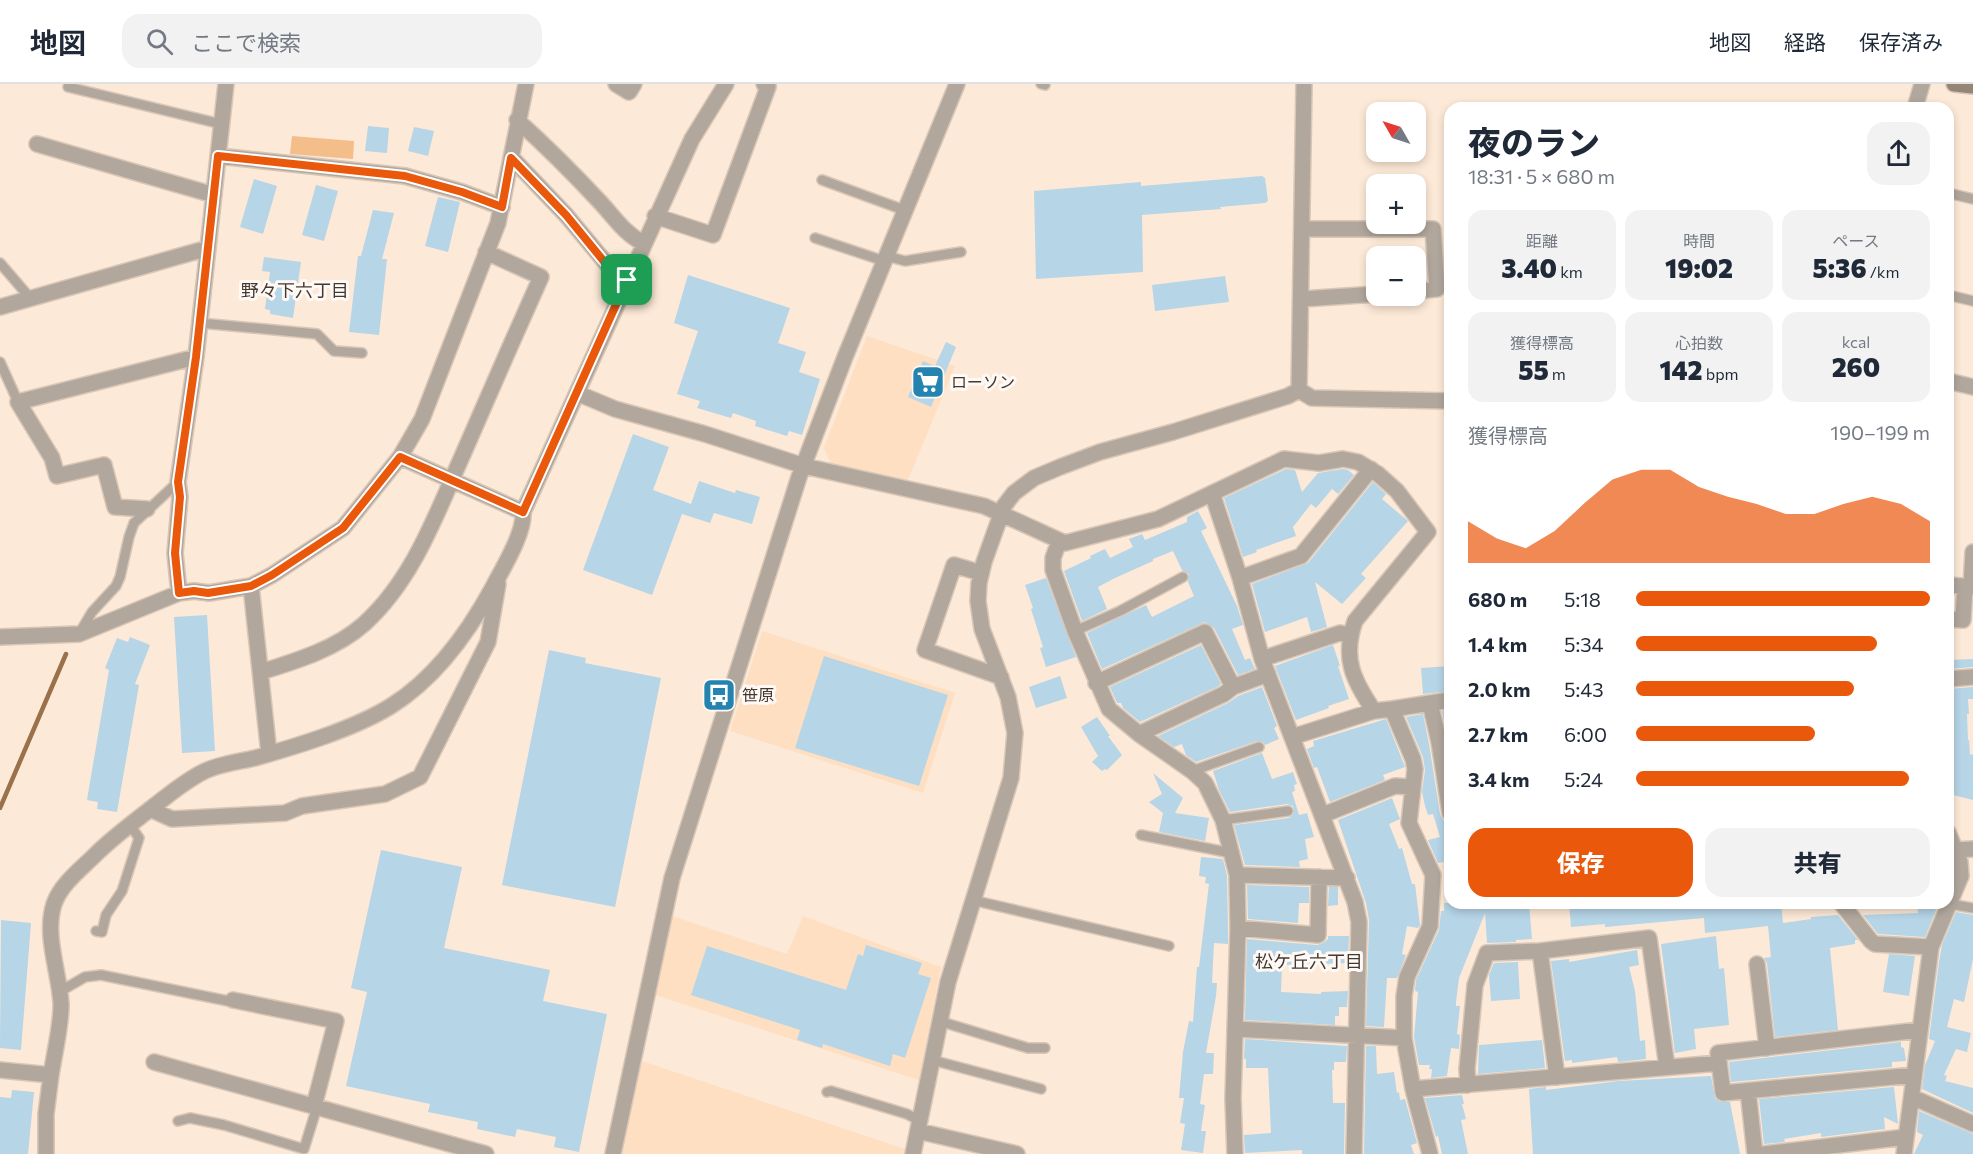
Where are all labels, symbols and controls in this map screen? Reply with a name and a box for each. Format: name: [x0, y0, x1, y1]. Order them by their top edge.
search box: [122, 14, 542, 68]
text: 地図: [30, 25, 86, 59]
icon: search: [143, 25, 176, 58]
text: ここで検索: [191, 29, 301, 56]
text: 地図: [1709, 29, 1751, 54]
text: 経路: [1784, 29, 1826, 54]
text: 保存済み: [1859, 29, 1943, 54]
north arrow: [1366, 102, 1426, 162]
map controls: [1366, 102, 1426, 306]
text: 夜のラン: [1468, 121, 1600, 162]
button: share: [1867, 122, 1930, 185]
text: 18:31 · 5 × 680 m: [1468, 164, 1615, 188]
button: +: [1366, 174, 1426, 234]
text: 距離: [1526, 231, 1558, 250]
text: 時間: [1683, 231, 1715, 250]
text: ペース: [1832, 231, 1880, 250]
button: −: [1366, 246, 1426, 306]
text: 3.40: [1501, 252, 1557, 283]
text: 19:02: [1665, 252, 1733, 283]
text: 5:36: [1813, 252, 1867, 283]
pin: [601, 254, 652, 305]
text: km: [1557, 262, 1583, 281]
text: /km: [1867, 262, 1899, 281]
icon: arrive: [610, 263, 643, 296]
district label: 野々下六丁目: [241, 279, 349, 301]
text: kcal: [1842, 332, 1870, 351]
text: 獲得標高: [1510, 333, 1574, 352]
text: 心拍数: [1675, 333, 1723, 352]
text: 260: [1832, 351, 1880, 382]
text: 55: [1518, 354, 1549, 385]
text: 142: [1659, 354, 1703, 385]
supermarket icon: ローソン: [910, 364, 946, 400]
text: m: [1549, 364, 1566, 383]
text: bpm: [1703, 364, 1739, 383]
place label: ローソン: [951, 372, 1015, 391]
text: 190–199 m: [1830, 420, 1930, 444]
text: 獲得標高: [1468, 423, 1548, 447]
text: 680 m: [1468, 587, 1527, 611]
text: 5:18: [1564, 587, 1601, 611]
text: 1.4 km: [1468, 632, 1527, 656]
text: 5:34: [1564, 632, 1604, 656]
bus stop icon: 笹原: [701, 677, 737, 713]
text: 2.0 km: [1468, 677, 1530, 701]
text: 5:43: [1564, 677, 1604, 701]
place label: 笹原: [742, 685, 774, 704]
text: 2.7 km: [1468, 722, 1528, 746]
text: 6:00: [1564, 722, 1607, 746]
text: 3.4 km: [1468, 767, 1530, 791]
text: 5:24: [1564, 767, 1603, 791]
button: 保存: [1468, 828, 1693, 897]
button: 共有: [1705, 828, 1930, 897]
district label: 松ケ丘六丁目: [1255, 950, 1363, 972]

